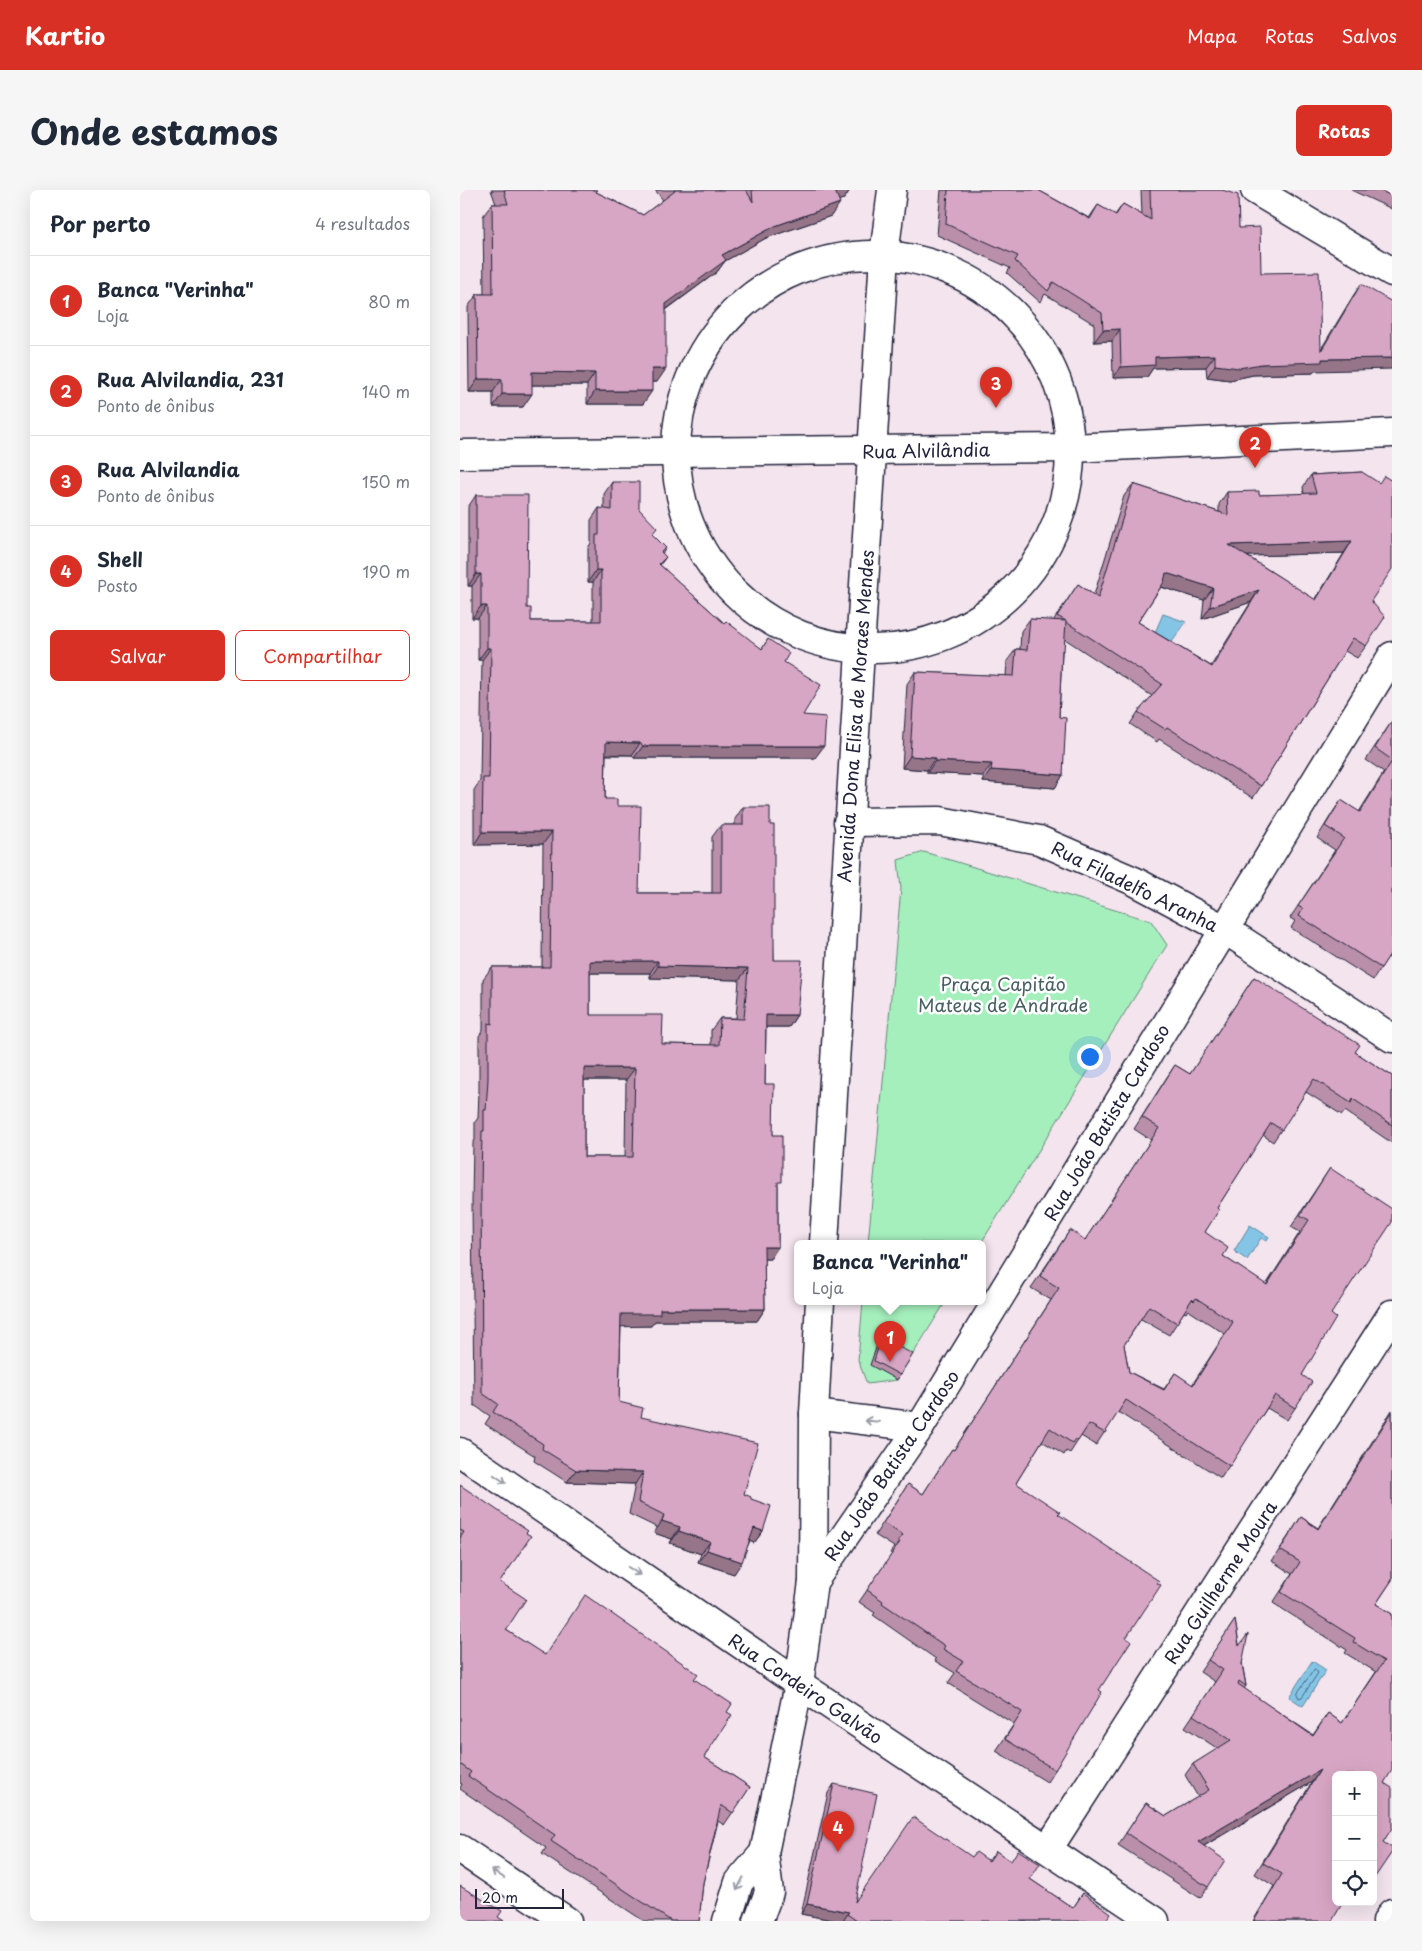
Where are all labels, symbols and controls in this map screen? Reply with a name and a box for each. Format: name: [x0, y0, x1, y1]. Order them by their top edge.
text: Kartio: [25, 17, 105, 53]
text: Mapa: [1187, 22, 1237, 49]
text: Rotas: [1265, 22, 1314, 49]
text: Salvos: [1342, 22, 1397, 49]
text: Onde estamos: [30, 104, 278, 157]
button: Rotas: [1296, 105, 1392, 156]
text: Por perto: [50, 207, 150, 239]
text: 4 resultados: [315, 211, 410, 235]
text: Banca "Verinha": [97, 275, 254, 303]
text: 1: [62, 289, 70, 313]
text: 80 m: [368, 289, 410, 313]
text: Loja: [97, 303, 129, 327]
text: Rua Alvilandia, 231: [97, 365, 284, 393]
pin: 3: [980, 367, 1012, 408]
text: 2: [60, 379, 72, 403]
text: 140 m: [362, 379, 410, 403]
text: Ponto de ônibus: [97, 393, 214, 417]
pin: 2: [1239, 427, 1271, 468]
street label: Rua Alvilândia: [862, 435, 991, 465]
text: Rua Alvilandia: [97, 455, 240, 483]
text: 3: [61, 469, 71, 493]
text: 150 m: [362, 469, 410, 493]
text: Ponto de ônibus: [97, 483, 214, 507]
text: Shell: [97, 545, 143, 573]
street label: Avenida Dona Elisa de Moraes Mendes: [830, 549, 880, 883]
text: 4: [61, 559, 71, 583]
text: 190 m: [362, 559, 410, 583]
text: Posto: [97, 573, 138, 597]
button: Salvar: [50, 630, 225, 681]
button: Compartilhar: [235, 630, 410, 681]
street label: Rua Filadelfo Aranha: [1047, 834, 1224, 938]
park label: Praça Capitão Mateus de Andrade: [918, 970, 1088, 1018]
street label: Rua João Batista Cardoso: [1036, 1019, 1176, 1225]
your location: [1077, 1044, 1103, 1070]
popup: [794, 1240, 986, 1305]
text: Banca "Verinha": [812, 1247, 968, 1275]
text: Loja: [812, 1275, 843, 1299]
pin: 1: [874, 1321, 906, 1362]
street label: Rua João Batista Cardoso: [817, 1364, 965, 1566]
one-way arrow: [864, 1416, 880, 1426]
one-way arrow: [493, 1474, 507, 1484]
street label: Rua Guilherme Moura: [1157, 1495, 1283, 1669]
one-way arrow: [627, 1566, 641, 1576]
street label: Rua Cordeiro Galvão: [723, 1626, 889, 1750]
map controls: [1332, 1771, 1377, 1906]
button: +: [1332, 1771, 1377, 1816]
pin: 4: [822, 1811, 854, 1852]
button: −: [1332, 1816, 1377, 1861]
button: locate: [1332, 1861, 1377, 1906]
one-way arrow: [491, 1869, 505, 1879]
one-way arrow: [735, 1877, 745, 1892]
scale bar: [475, 1886, 564, 1909]
text: 20 m: [482, 1887, 518, 1908]

